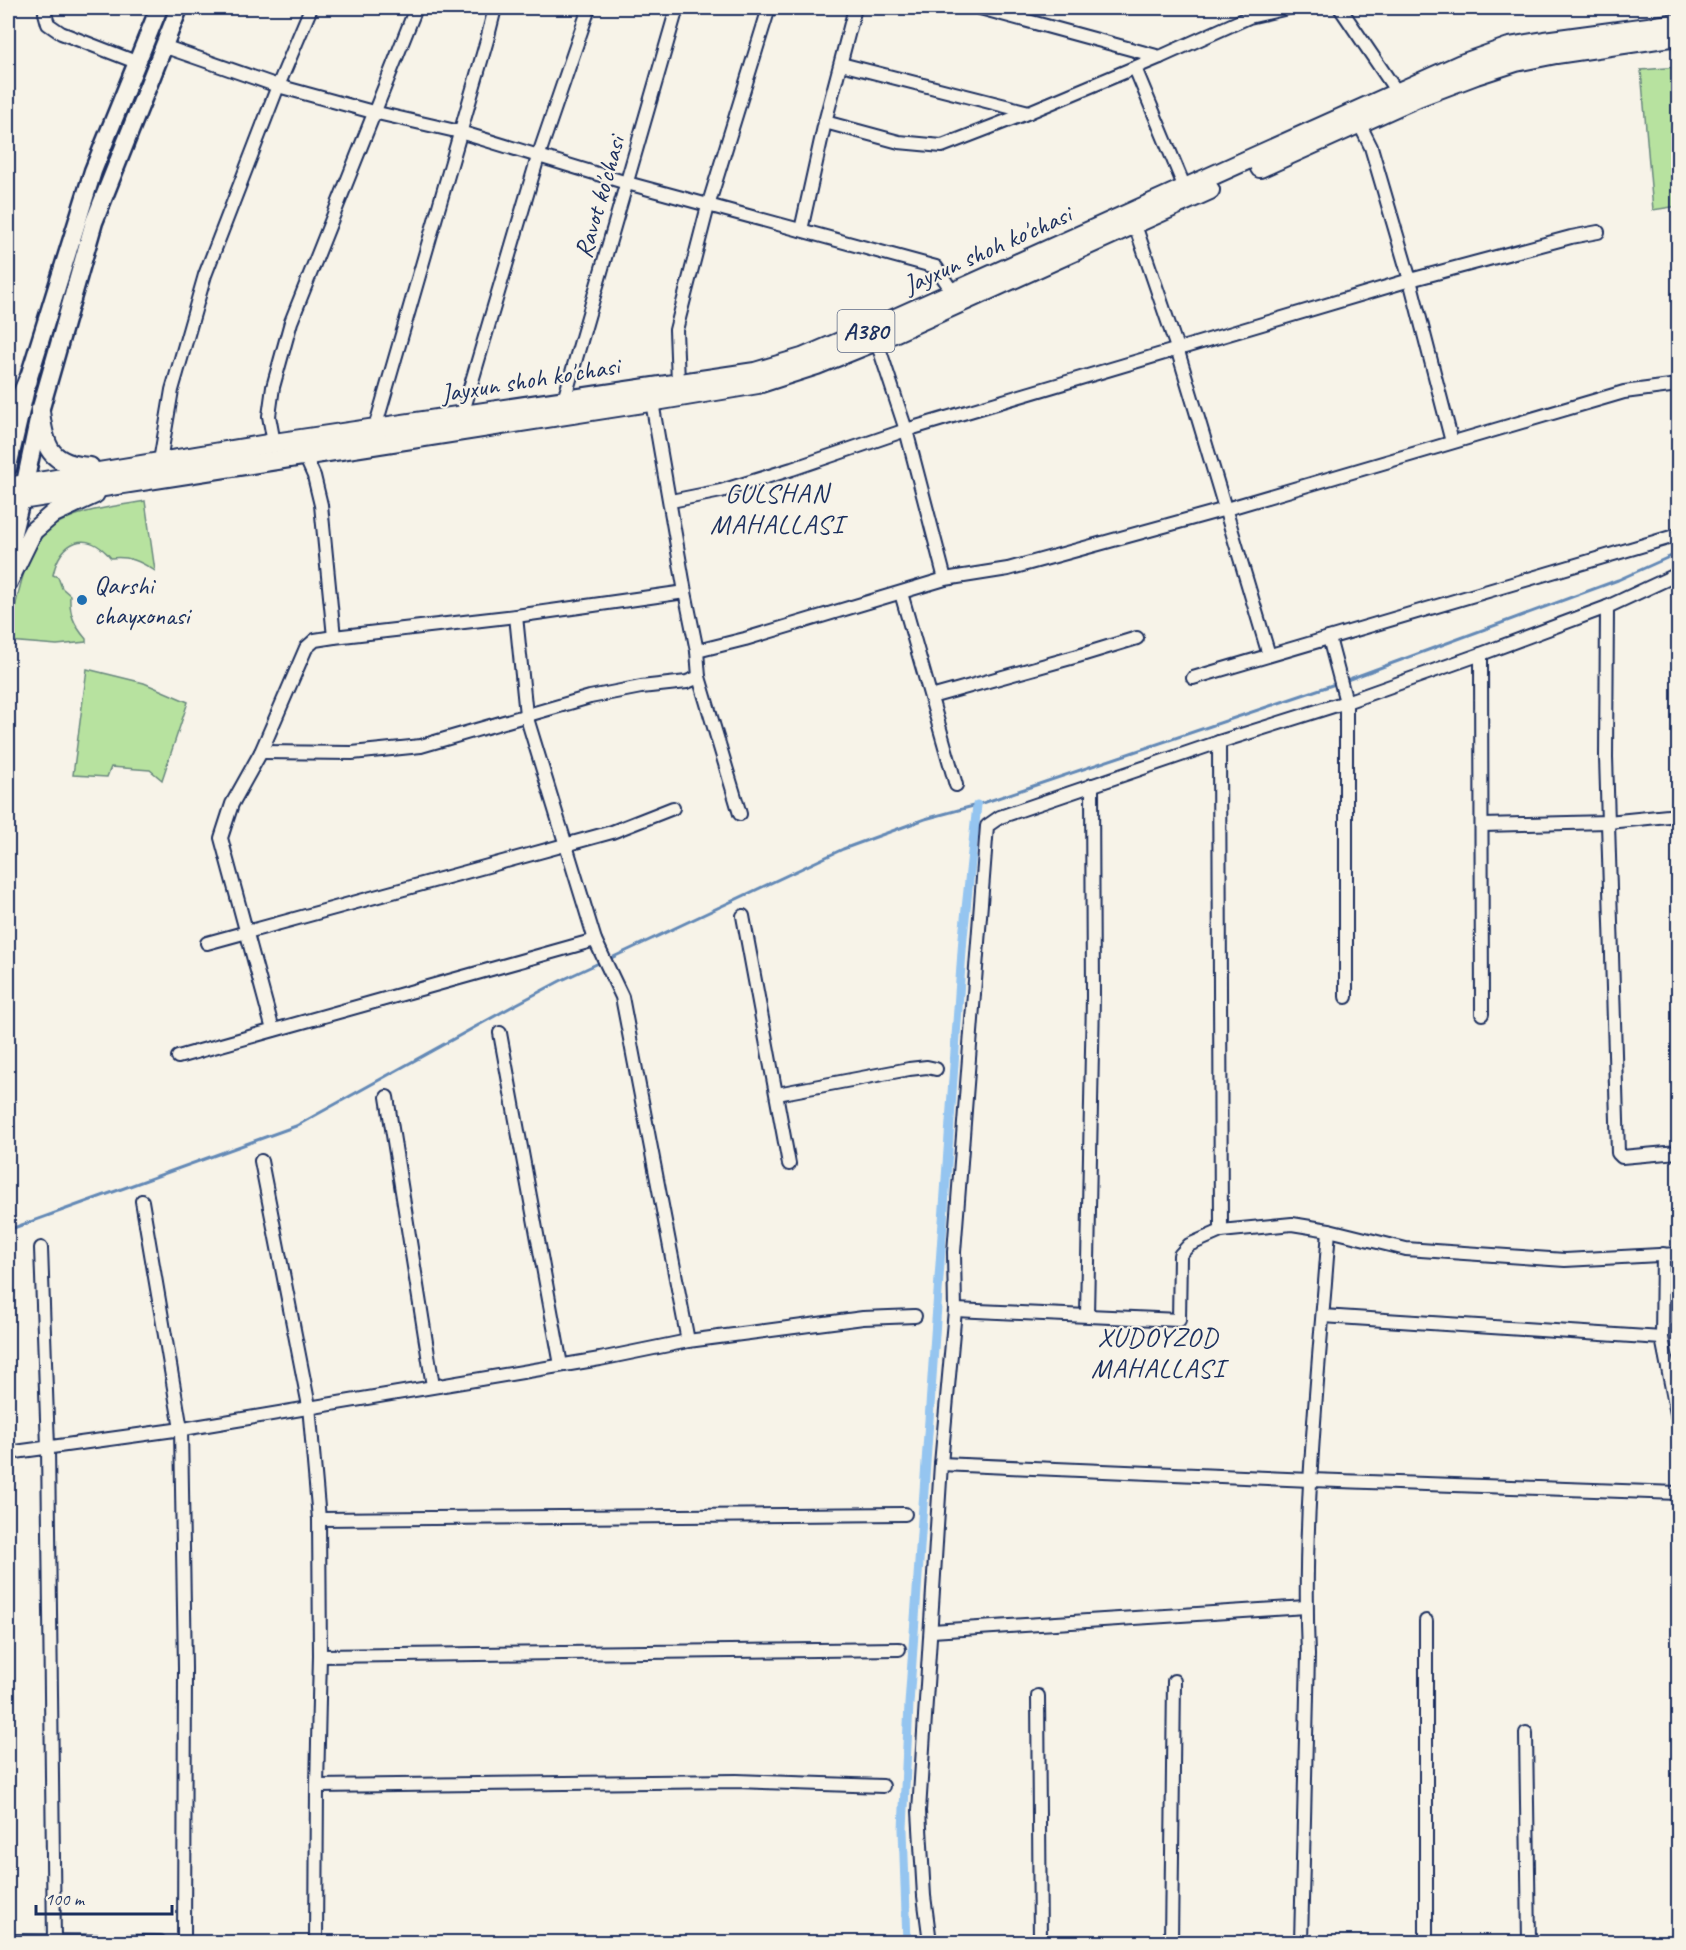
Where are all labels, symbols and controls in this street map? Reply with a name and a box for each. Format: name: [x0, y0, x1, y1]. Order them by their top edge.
street label: Ravot ko'chasi: [566, 129, 633, 262]
street label: Jayxun shoh ko'chasi: [896, 197, 1079, 302]
road number: A380: [838, 310, 894, 352]
street label: Jayxun shoh ko'chasi: [437, 349, 625, 410]
district label: GULSHAN MAHALLASI: [710, 476, 849, 541]
place label: Qarshi chayxonasi: [94, 569, 193, 632]
marker: Qarshi chayxonasi: [75, 593, 89, 607]
district label: XUDOYZOD MAHALLASI: [1091, 1320, 1230, 1385]
scale bar: [36, 1878, 172, 1916]
text: 100 m: [45, 1888, 86, 1910]

